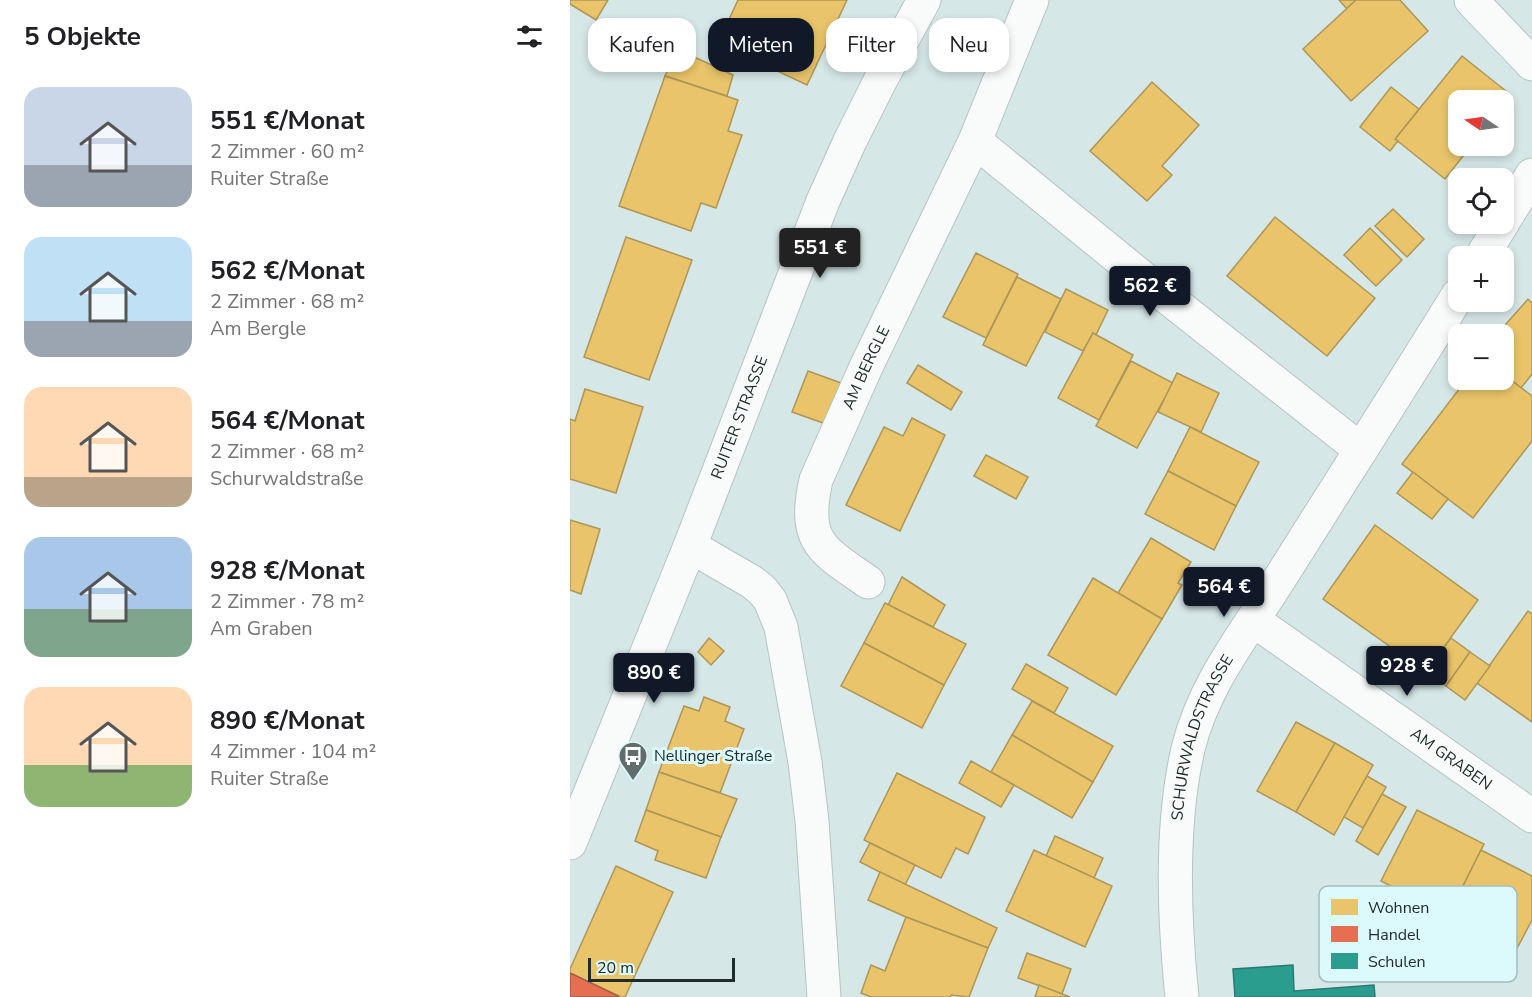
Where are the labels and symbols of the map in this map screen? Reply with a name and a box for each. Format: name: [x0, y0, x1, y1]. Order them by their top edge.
north arrow: [1448, 90, 1514, 156]
pin: 551 €: [778, 228, 862, 279]
pin: 562 €: [1108, 266, 1192, 317]
street label: AM BERGLE: [837, 322, 895, 413]
street label: RUITER STRASSE: [706, 353, 773, 482]
pin: 564 €: [1182, 567, 1266, 618]
pin: 928 €: [1365, 646, 1449, 697]
street label: SCHURWALDSTRASSE: [1166, 650, 1239, 821]
pin: 890 €: [612, 653, 696, 704]
street label: AM GRABEN: [1406, 723, 1496, 796]
bus stop icon: Nellinger Straße: [617, 740, 649, 782]
place label: Nellinger Straße: [654, 745, 772, 767]
legend: [1319, 886, 1517, 982]
text: Wohnen: [1368, 897, 1429, 919]
text: Handel: [1368, 924, 1421, 946]
text: Schulen: [1368, 951, 1426, 973]
scale bar: [588, 955, 735, 982]

